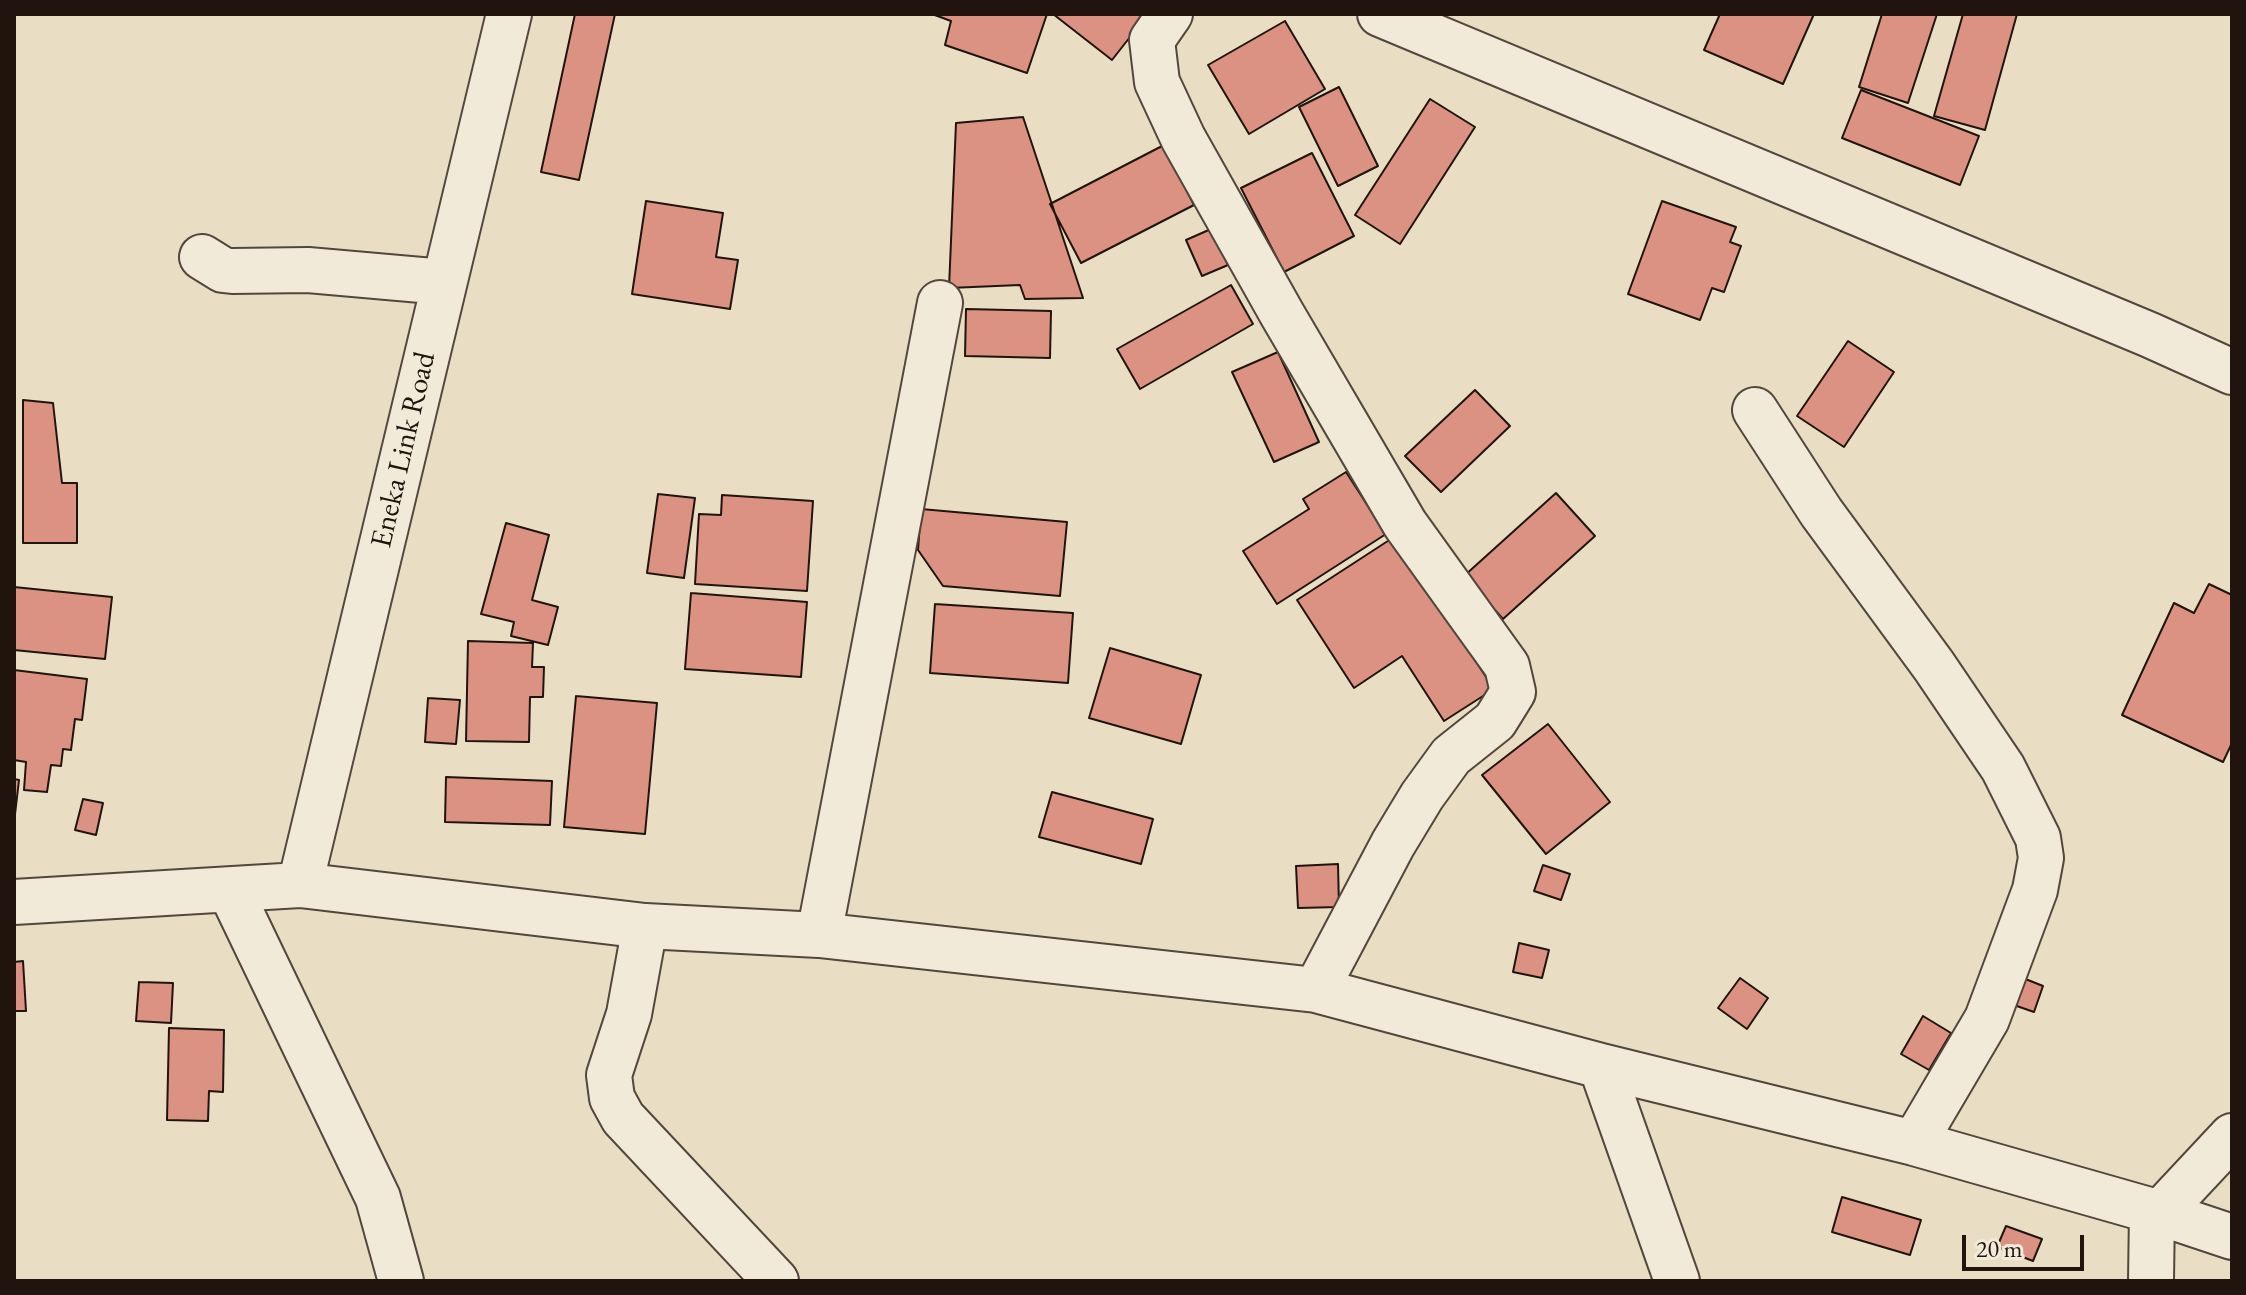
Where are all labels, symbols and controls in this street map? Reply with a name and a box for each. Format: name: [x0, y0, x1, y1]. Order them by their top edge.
street label: Eneka Link Road: [364, 348, 444, 552]
scale bar: [1966, 1219, 2088, 1269]
text: 20 m: [1976, 1233, 2023, 1264]

